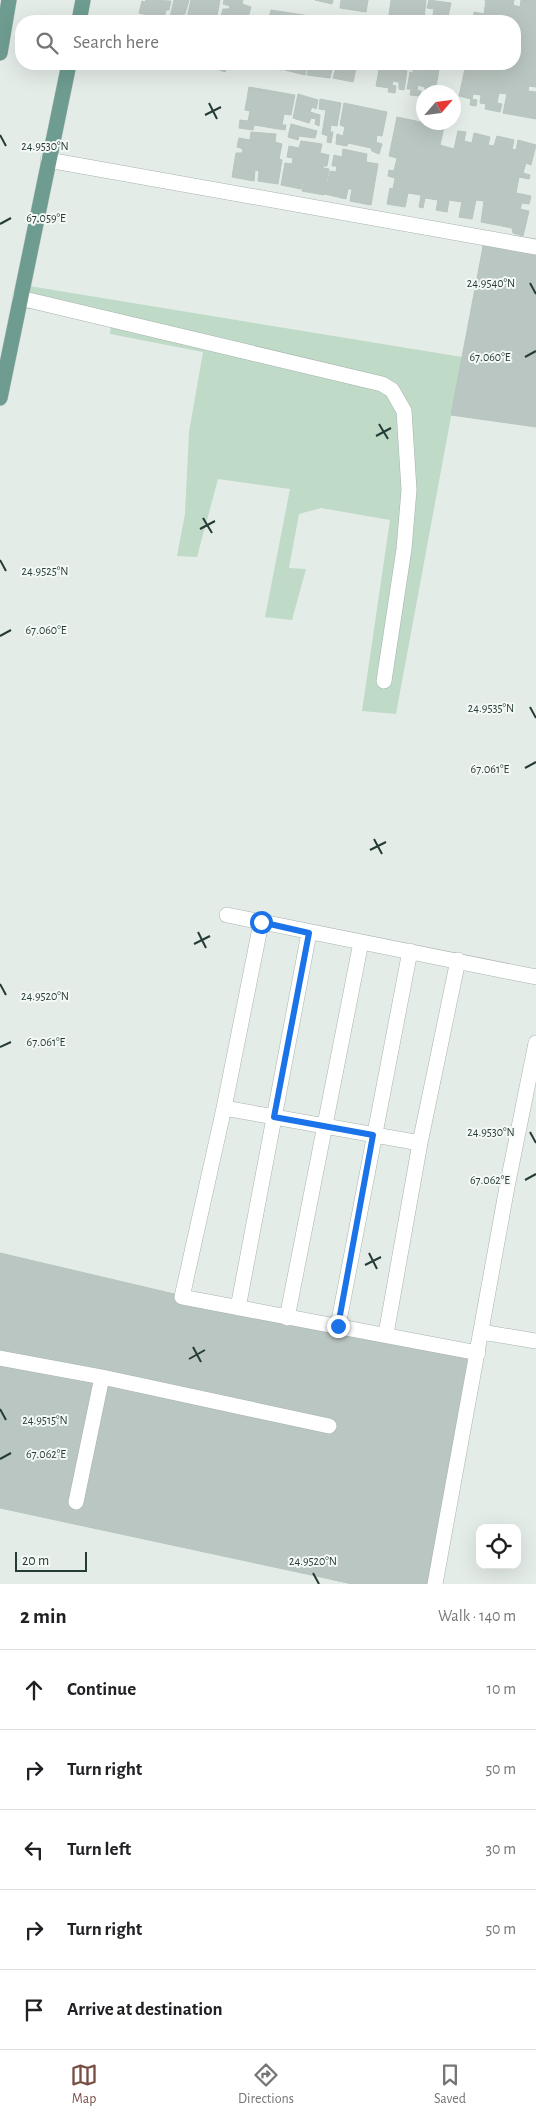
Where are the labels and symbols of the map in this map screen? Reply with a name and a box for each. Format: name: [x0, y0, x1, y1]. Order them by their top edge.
north arrow: [416, 85, 461, 130]
text: 24.9530°N: [21, 140, 69, 152]
text: 67.059°E: [26, 212, 66, 224]
text: 24.9540°N: [467, 277, 515, 289]
text: 67.060°E: [469, 351, 511, 363]
text: 24.9525°N: [22, 565, 68, 577]
text: 67.060°E: [25, 624, 67, 636]
text: 24.9535°N: [468, 702, 514, 714]
text: 67.061°E: [471, 763, 510, 775]
route start: [250, 911, 273, 934]
text: 24.9520°N: [21, 990, 69, 1002]
text: 67.061°E: [27, 1036, 66, 1048]
text: 24.9530°N: [467, 1126, 515, 1138]
text: 67.062°E: [470, 1174, 510, 1186]
route end: [327, 1315, 350, 1338]
text: 24.9515°N: [22, 1414, 68, 1426]
text: 67.062°E: [26, 1448, 66, 1460]
scale bar: [15, 1549, 88, 1572]
text: 24.9520°N: [289, 1555, 337, 1567]

